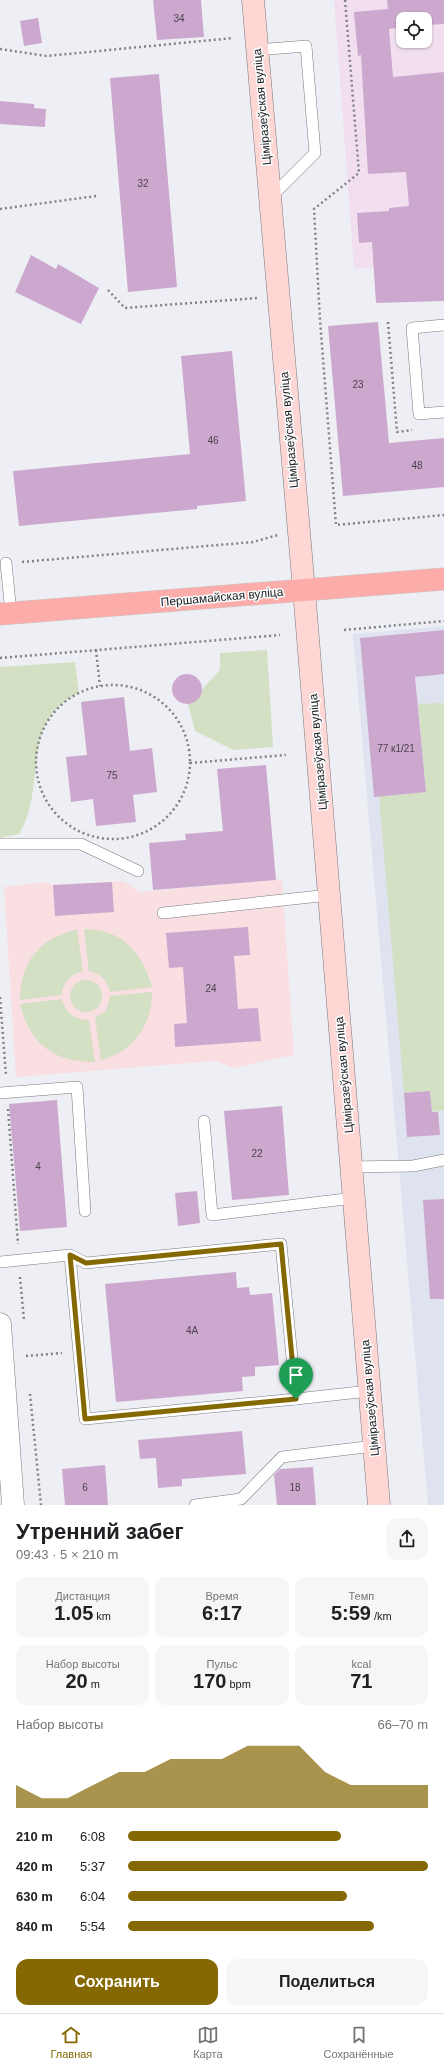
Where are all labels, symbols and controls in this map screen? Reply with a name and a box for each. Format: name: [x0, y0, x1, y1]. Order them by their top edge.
map controls: [396, 12, 432, 48]
button: locate: [396, 12, 432, 48]
house number: 34: [173, 13, 185, 24]
street label: Ціміразеўская вуліца: [250, 48, 274, 166]
house number: 32: [137, 178, 149, 189]
street label: Ціміразеўская вуліца: [277, 371, 301, 489]
house number: 23: [352, 379, 364, 390]
house number: 46: [207, 435, 219, 446]
house number: 48: [411, 460, 423, 471]
street label: Першамайская вуліца: [160, 585, 284, 609]
street label: Ціміразеўская вуліца: [306, 693, 330, 811]
house number: 77 к1/21: [377, 743, 415, 754]
house number: 75: [106, 770, 118, 781]
house number: 24: [205, 983, 217, 994]
street label: Ціміразеўская вуліца: [332, 1016, 356, 1134]
house number: 22: [251, 1148, 263, 1159]
house number: 4: [35, 1161, 41, 1172]
house number: 4А: [186, 1325, 198, 1336]
street label: Ціміразеўская вуліца: [358, 1339, 382, 1457]
pin: [279, 1358, 313, 1399]
icon: arrive: [285, 1364, 307, 1386]
house number: 6: [82, 1482, 88, 1493]
house number: 18: [289, 1482, 301, 1493]
button: share: [386, 1518, 428, 1560]
text: Утренний забег: [16, 1519, 184, 1544]
text: 09:43 · 5 × 210 m: [16, 1547, 118, 1562]
text: Дистанция: [55, 1590, 110, 1602]
text: Время: [205, 1590, 239, 1602]
text: Темп: [348, 1590, 374, 1602]
text: 1.05: [54, 1602, 93, 1624]
text: 6:17: [202, 1602, 242, 1624]
text: 5:59: [331, 1602, 371, 1624]
text: km: [93, 1610, 111, 1622]
text: /km: [371, 1610, 392, 1622]
text: Набор высоты: [46, 1658, 120, 1670]
text: Пульс: [207, 1658, 237, 1670]
text: kcal: [352, 1658, 371, 1670]
text: 20: [65, 1670, 88, 1692]
text: 170: [193, 1670, 226, 1692]
text: 71: [350, 1670, 372, 1692]
text: m: [88, 1678, 100, 1690]
text: bpm: [226, 1678, 251, 1690]
text: Набор высоты: [16, 1717, 103, 1732]
text: 66–70 m: [377, 1717, 428, 1732]
text: 210 m: [16, 1829, 53, 1844]
text: 6:08: [80, 1829, 105, 1844]
text: 420 m: [16, 1859, 53, 1874]
text: 5:37: [80, 1859, 105, 1874]
text: 630 m: [16, 1889, 53, 1904]
text: 6:04: [80, 1889, 105, 1904]
text: 840 m: [16, 1919, 53, 1934]
text: 5:54: [80, 1919, 105, 1934]
button: Сохранить: [16, 1959, 218, 2005]
button: Поделиться: [226, 1959, 428, 2005]
tab: Главная: [50, 2024, 92, 2060]
tab: Карта: [193, 2024, 223, 2060]
tab: Сохранённые: [324, 2024, 394, 2060]

